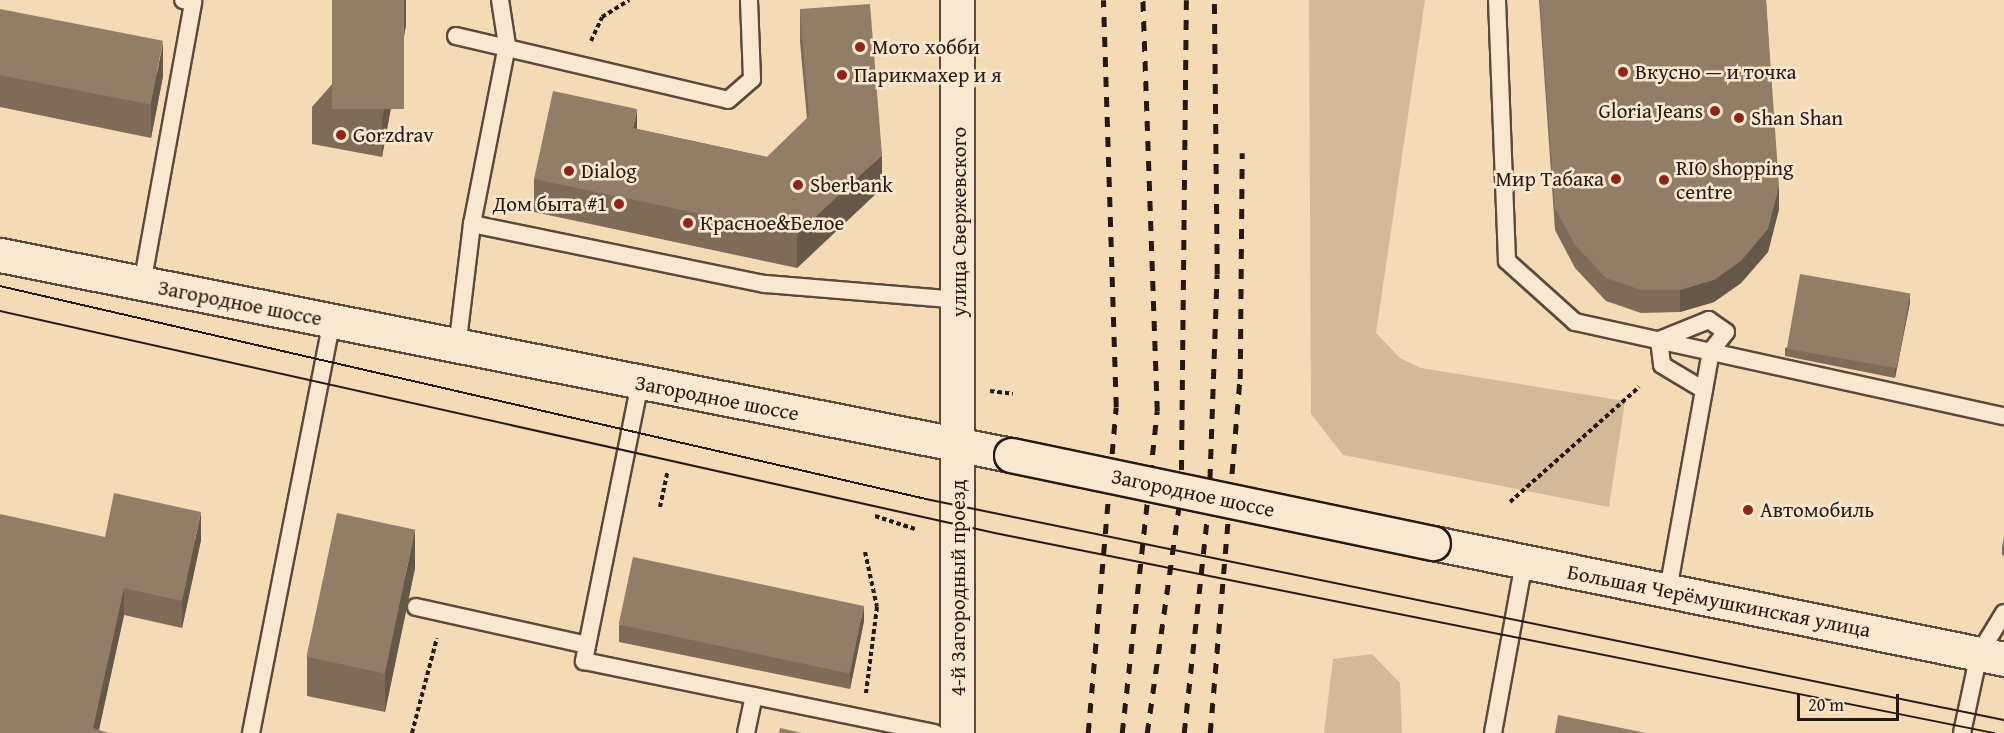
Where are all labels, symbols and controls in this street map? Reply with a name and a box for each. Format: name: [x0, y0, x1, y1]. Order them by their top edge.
place label: Мото хобби: [872, 34, 980, 60]
marker: Мото хобби: [853, 40, 867, 54]
place label: Вкусно — и точка: [1635, 59, 1797, 85]
place label: Парикмахер и я: [854, 62, 1002, 88]
marker: Вкусно — и точка: [1616, 65, 1630, 79]
marker: Парикмахер и я: [835, 68, 849, 82]
place label: Gloria Jeans: [1598, 98, 1703, 124]
marker: Gloria Jeans: [1708, 104, 1722, 118]
place label: Shan Shan: [1751, 105, 1843, 131]
marker: Shan Shan: [1732, 111, 1746, 125]
place label: Gorzdrav: [353, 122, 434, 148]
street label: улица Свержевского: [946, 127, 972, 317]
marker: Gorzdrav: [334, 128, 348, 142]
place label: RIO shopping centre: [1676, 155, 1794, 205]
place label: Dialog: [581, 158, 637, 184]
marker: Dialog: [562, 164, 576, 178]
place label: Мир Табака: [1496, 166, 1604, 192]
place label: Sberbank: [810, 172, 893, 198]
marker: Мир Табака: [1609, 172, 1623, 186]
marker: RIO shopping centre: [1657, 173, 1671, 187]
marker: Sberbank: [791, 178, 805, 192]
place label: Дом быта #1: [493, 191, 607, 217]
marker: Дом быта #1: [612, 197, 626, 211]
place label: Красное&Белое: [700, 210, 844, 236]
marker: Красное&Белое: [681, 216, 695, 230]
street label: Загородное шоссе: [156, 275, 324, 331]
street label: Загородное шоссе: [633, 370, 801, 426]
street label: Загородное шоссе: [1109, 463, 1277, 523]
street label: 4-й Загородный проезд: [945, 480, 971, 696]
place label: Автомобиль: [1760, 497, 1874, 523]
marker: Автомобиль: [1741, 503, 1755, 517]
street label: Большая Черёмушкинская улица: [1565, 559, 1873, 643]
scale bar: [1800, 682, 1902, 720]
text: 20 m: [1808, 691, 1844, 718]

